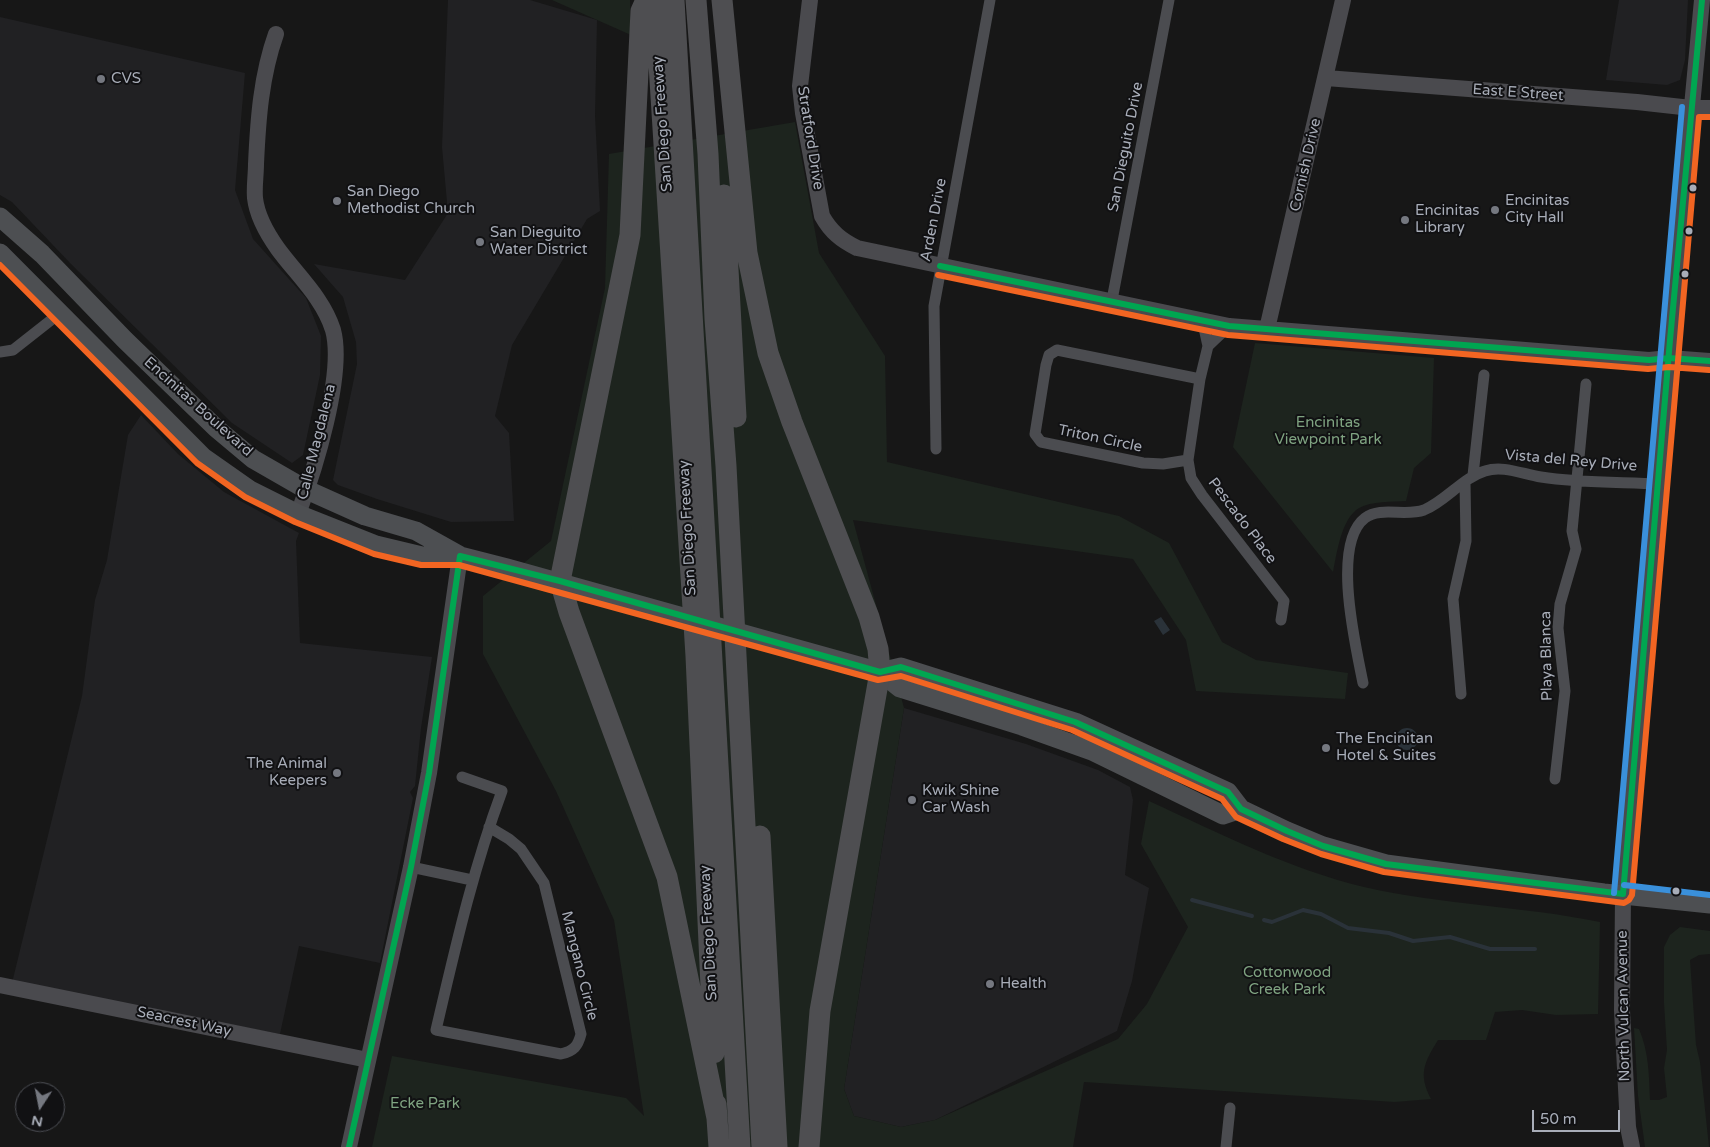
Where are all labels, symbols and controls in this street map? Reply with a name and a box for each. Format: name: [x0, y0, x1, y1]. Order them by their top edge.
street label: San Diego Freeway: [649, 56, 677, 192]
place label: CVS: [111, 70, 141, 88]
marker: CVS: [95, 73, 107, 85]
street label: San Dieguito Drive: [1105, 81, 1147, 213]
street label: East E Street: [1472, 81, 1564, 105]
street label: Stratford Drive: [793, 85, 827, 191]
street label: Cornish Drive: [1287, 117, 1325, 213]
street label: Arden Drive: [917, 177, 951, 263]
place label: San Diego Methodist Church: [347, 183, 475, 218]
unlabelled marker: [1688, 183, 1698, 193]
place label: Encinitas City Hall: [1505, 192, 1570, 227]
marker: San Diego Methodist Church: [331, 195, 343, 207]
place label: Encinitas Library: [1415, 202, 1480, 237]
marker: Encinitas City Hall: [1489, 204, 1501, 216]
marker: Encinitas Library: [1399, 214, 1411, 226]
place label: San Dieguito Water District: [490, 224, 587, 259]
unlabelled marker: [1684, 226, 1694, 236]
marker: San Dieguito Water District: [474, 236, 486, 248]
unlabelled marker: [1680, 269, 1690, 279]
street label: Encinitas Boulevard: [140, 353, 256, 461]
street label: Calle Magdalena: [294, 382, 340, 502]
park label: Encinitas Viewpoint Park: [1274, 414, 1382, 449]
street label: Triton Circle: [1056, 421, 1144, 457]
street label: Vista del Rey Drive: [1504, 446, 1638, 476]
street label: San Diego Freeway: [675, 460, 701, 596]
street label: Pescado Place: [1204, 474, 1280, 568]
street label: Playa Blanca: [1537, 611, 1557, 701]
place label: The Encinitan Hotel & Suites: [1336, 730, 1436, 765]
marker: The Encinitan Hotel & Suites: [1320, 742, 1332, 754]
place label: The Animal Keepers: [247, 755, 327, 790]
marker: The Animal Keepers: [331, 767, 343, 779]
place label: Kwik Shine Car Wash: [922, 782, 999, 817]
marker: Kwik Shine Car Wash: [906, 794, 918, 806]
street label: San Diego Freeway: [696, 865, 722, 1001]
unlabelled marker: [1671, 886, 1681, 896]
street label: Mangano Circle: [557, 909, 601, 1023]
street label: North Vulcan Avenue: [1614, 930, 1634, 1082]
park label: Cottonwood Creek Park: [1243, 964, 1331, 999]
place label: Health: [1000, 975, 1047, 993]
marker: Health: [984, 978, 996, 990]
street label: Seacrest Way: [135, 1003, 233, 1041]
north arrow: [15, 1082, 65, 1132]
park label: Ecke Park: [390, 1095, 460, 1113]
scale bar: [1535, 1100, 1622, 1132]
text: 50 m: [1540, 1110, 1577, 1128]
text: N: [30, 1112, 44, 1131]

